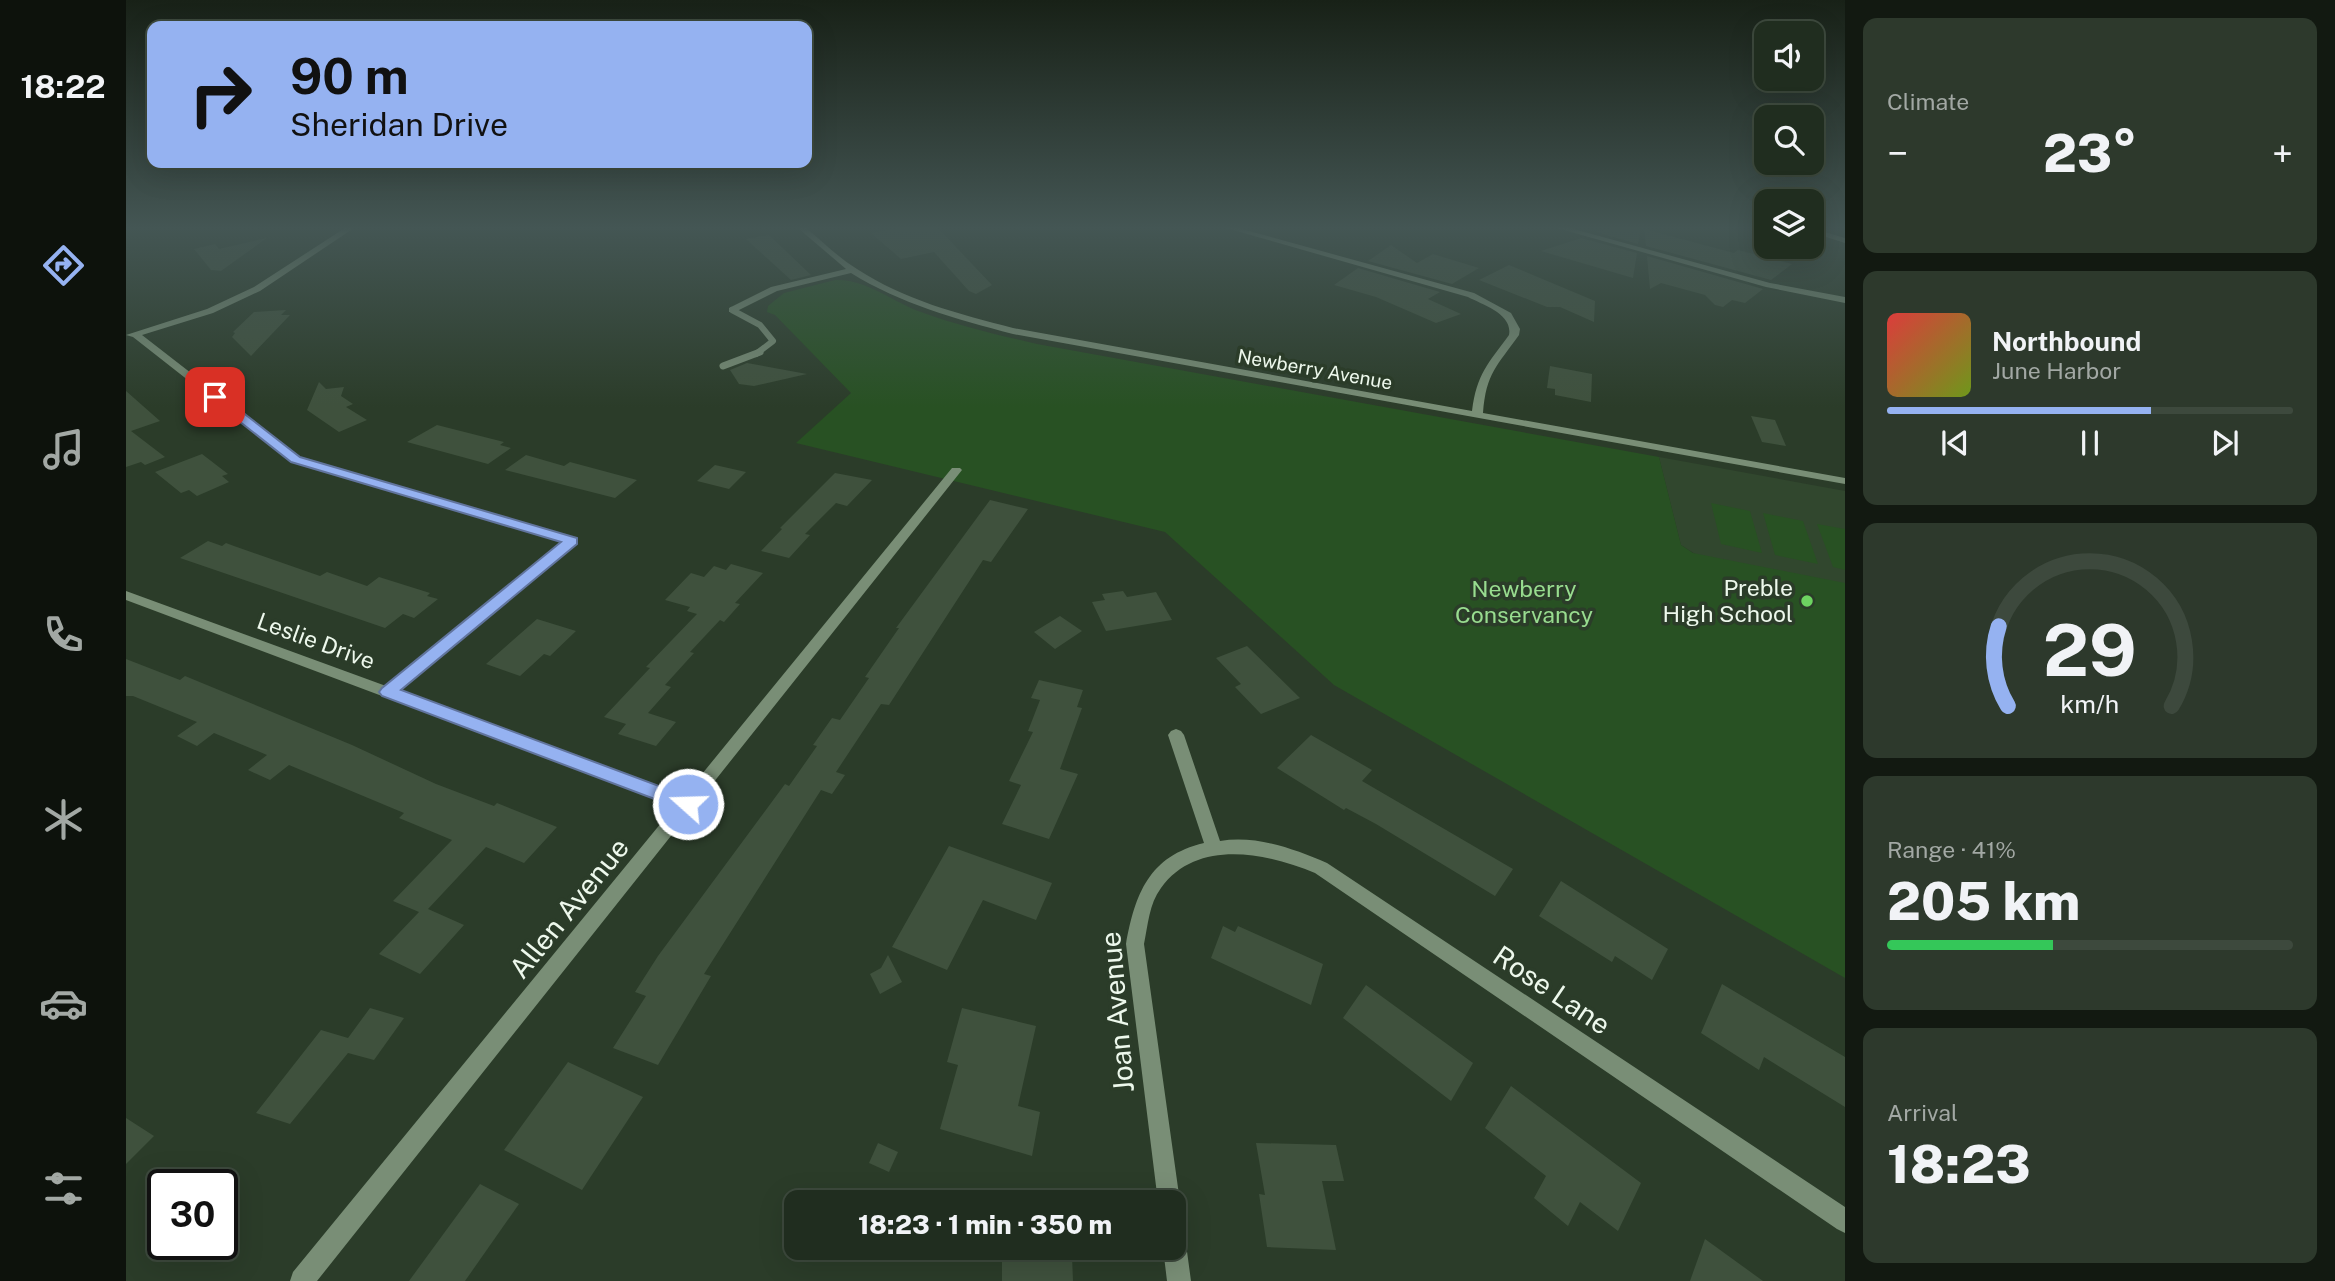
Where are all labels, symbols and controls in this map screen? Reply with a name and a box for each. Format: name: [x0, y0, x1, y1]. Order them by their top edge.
map controls: [1754, 21, 1824, 259]
button: sound: [1754, 21, 1824, 91]
text: 90 m: [290, 47, 409, 105]
icon: right: [175, 49, 266, 140]
text: 18:22: [20, 68, 106, 105]
text: Climate: [1887, 88, 1969, 115]
button: search: [1754, 105, 1824, 175]
text: Sheridan Drive: [290, 106, 508, 143]
text: 23°: [2043, 123, 2137, 184]
text: −: [1887, 131, 1908, 176]
text: +: [2272, 131, 2293, 176]
button: layers: [1754, 189, 1824, 259]
icon: directions: [39, 241, 88, 290]
text: Northbound: [1992, 326, 2141, 357]
street label: Newberry Avenue: [1236, 345, 1394, 393]
text: June Harbor: [1992, 357, 2121, 384]
pin: [185, 367, 245, 427]
icon: arrive: [196, 378, 234, 416]
icon: previous: [1936, 424, 1974, 462]
icon: pause: [2071, 424, 2109, 462]
icon: next: [2206, 424, 2244, 462]
icon: music: [39, 425, 88, 474]
place label: Preble High School: [1663, 574, 1793, 627]
park label: Newberry Conservancy: [1455, 575, 1593, 628]
marker: Preble High School: [1799, 593, 1815, 609]
street label: Leslie Drive: [254, 607, 379, 674]
text: 29: [2043, 608, 2137, 693]
icon: phone: [39, 610, 88, 659]
text: km/h: [2061, 689, 2119, 719]
position arrow: [651, 767, 725, 841]
icon: climate: [39, 795, 88, 844]
street label: Allen Avenue: [502, 831, 635, 984]
text: Range · 41%: [1887, 836, 2016, 863]
text: 205 km: [1887, 871, 2080, 932]
street label: Joan Avenue: [1093, 930, 1140, 1094]
street label: Rose Lane: [1487, 938, 1617, 1041]
icon: car: [39, 979, 88, 1028]
text: Arrival: [1887, 1099, 1958, 1126]
text: 18:23: [1887, 1134, 2031, 1195]
icon: filters: [39, 1164, 88, 1213]
speed limit sign: 30: [147, 1169, 238, 1260]
text: 18:23 · 1 min · 350 m: [858, 1209, 1112, 1240]

